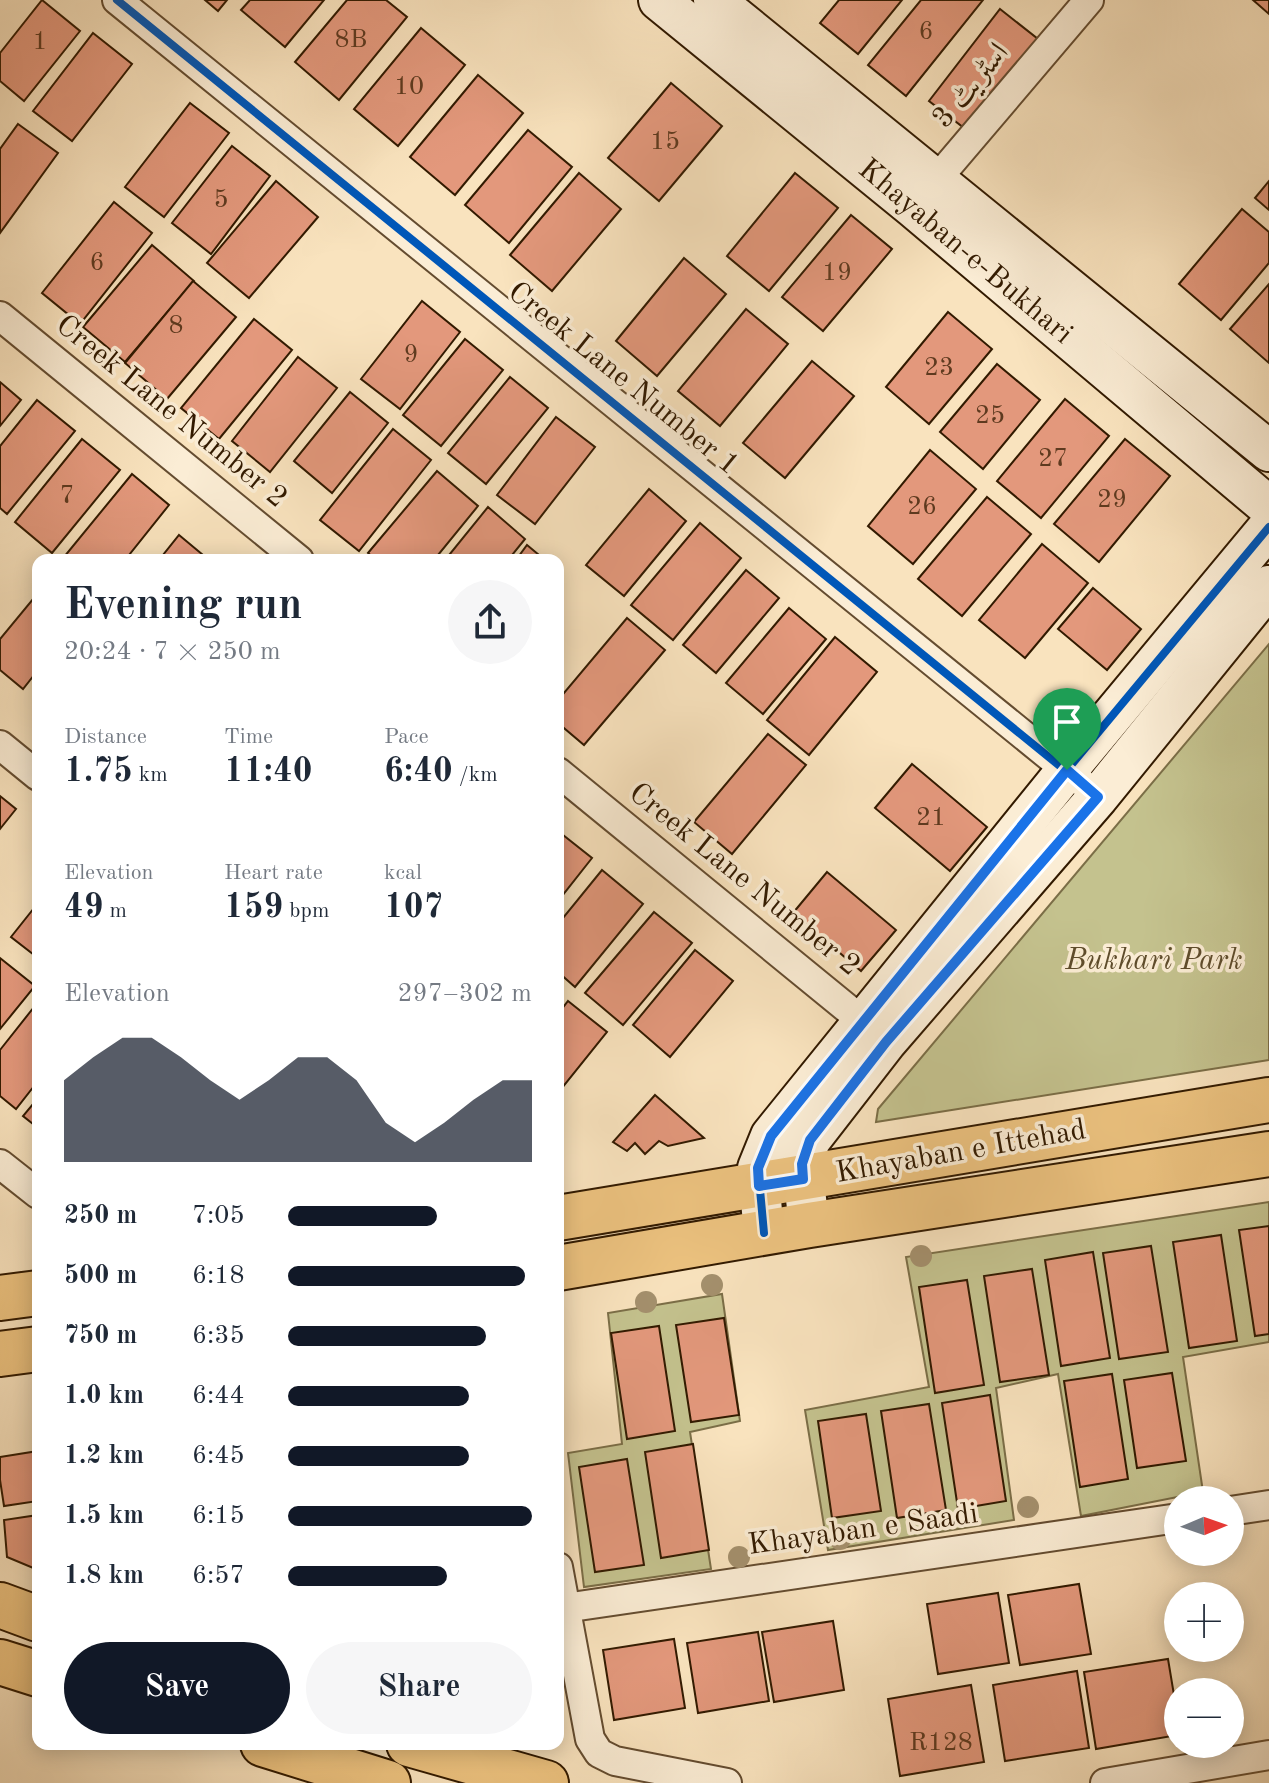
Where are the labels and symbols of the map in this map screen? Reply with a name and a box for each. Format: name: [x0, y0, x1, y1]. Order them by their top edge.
house number: 6: [918, 19, 934, 45]
house number: 8B: [334, 27, 368, 53]
house number: 1: [32, 29, 48, 55]
street label: اسٹریٹ 3: [927, 38, 1016, 135]
house number: 10: [394, 74, 424, 100]
house number: 15: [650, 129, 680, 155]
street label: Khayaban-e-Bukhari: [852, 154, 1078, 350]
house number: 5: [213, 187, 229, 213]
house number: 6: [89, 250, 105, 276]
house number: 19: [822, 260, 852, 286]
street label: Creek Lane Number 1: [502, 277, 744, 481]
street label: Creek Lane Number 2: [50, 310, 292, 514]
house number: 8: [168, 313, 184, 339]
house number: 9: [403, 342, 419, 368]
house number: 23: [924, 355, 954, 381]
house number: 25: [975, 403, 1005, 429]
house number: 27: [1038, 446, 1068, 472]
house number: 7: [59, 483, 75, 509]
house number: 29: [1097, 487, 1127, 513]
house number: 26: [907, 494, 937, 520]
pin: [1033, 688, 1101, 770]
street label: Creek Lane Number 2: [623, 778, 865, 982]
house number: 21: [916, 805, 946, 831]
park label: Bukhari Park: [1064, 946, 1243, 976]
street label: Khayaban e Ittehad: [834, 1115, 1088, 1189]
north arrow: [1164, 1486, 1244, 1566]
street label: Khayaban e Saadi: [746, 1499, 980, 1561]
house number: R128: [909, 1730, 973, 1756]

